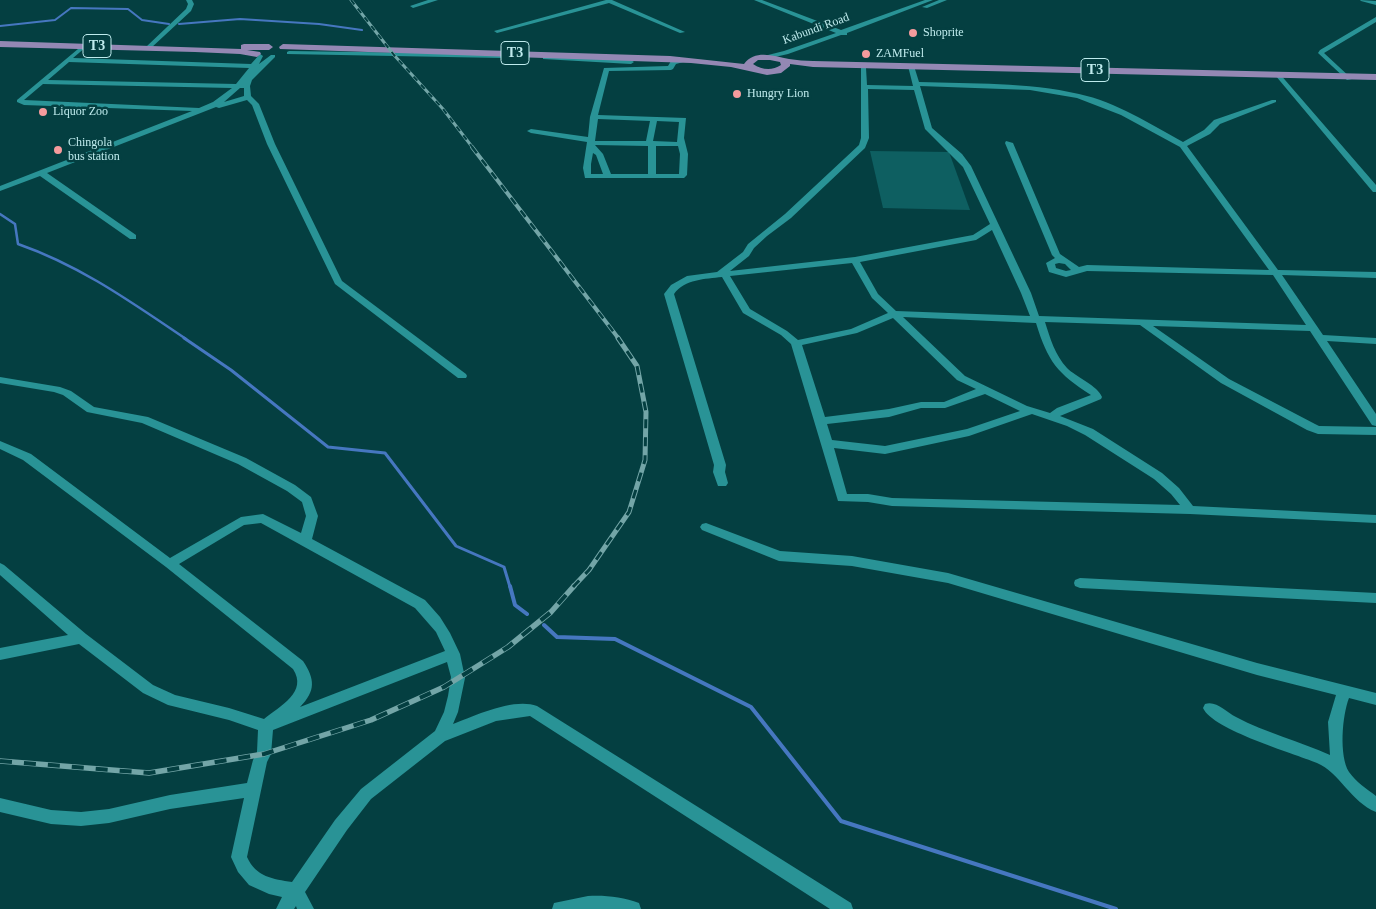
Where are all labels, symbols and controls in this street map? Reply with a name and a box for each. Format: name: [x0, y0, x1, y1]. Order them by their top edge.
street label: Kabundi Road: [781, 10, 851, 48]
place label: Shoprite: [923, 26, 964, 40]
marker: Shoprite: [907, 27, 919, 39]
road number: T3: [83, 34, 111, 58]
road number: T3: [501, 42, 529, 64]
place label: ZAMFuel: [876, 47, 924, 61]
marker: ZAMFuel: [860, 48, 872, 60]
road number: T3: [1081, 58, 1109, 82]
place label: Hungry Lion: [747, 87, 809, 101]
marker: Hungry Lion: [731, 88, 743, 100]
place label: Liquor Zoo: [53, 105, 108, 119]
marker: Liquor Zoo: [37, 106, 49, 118]
place label: Chingola bus station: [68, 136, 120, 164]
marker: Chingola bus station: [52, 144, 64, 156]

